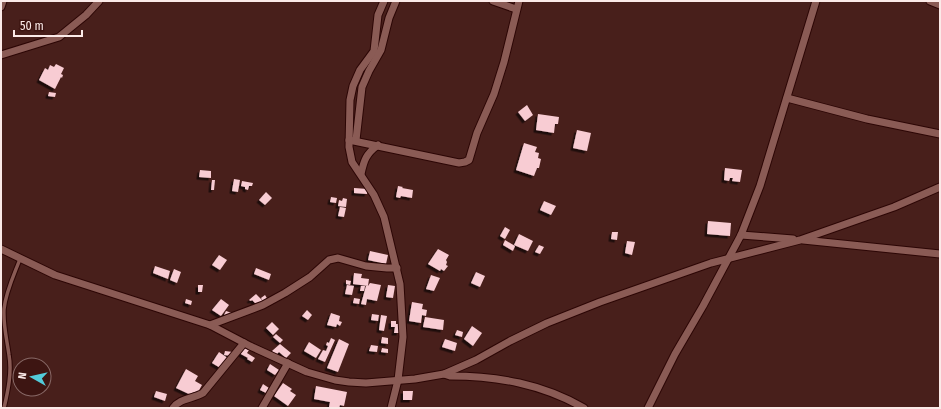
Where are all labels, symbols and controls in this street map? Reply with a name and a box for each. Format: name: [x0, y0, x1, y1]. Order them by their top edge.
scale bar: [14, 12, 82, 38]
text: 50 m: [20, 19, 44, 33]
north arrow: [12, 357, 52, 397]
text: N: [16, 372, 29, 380]

